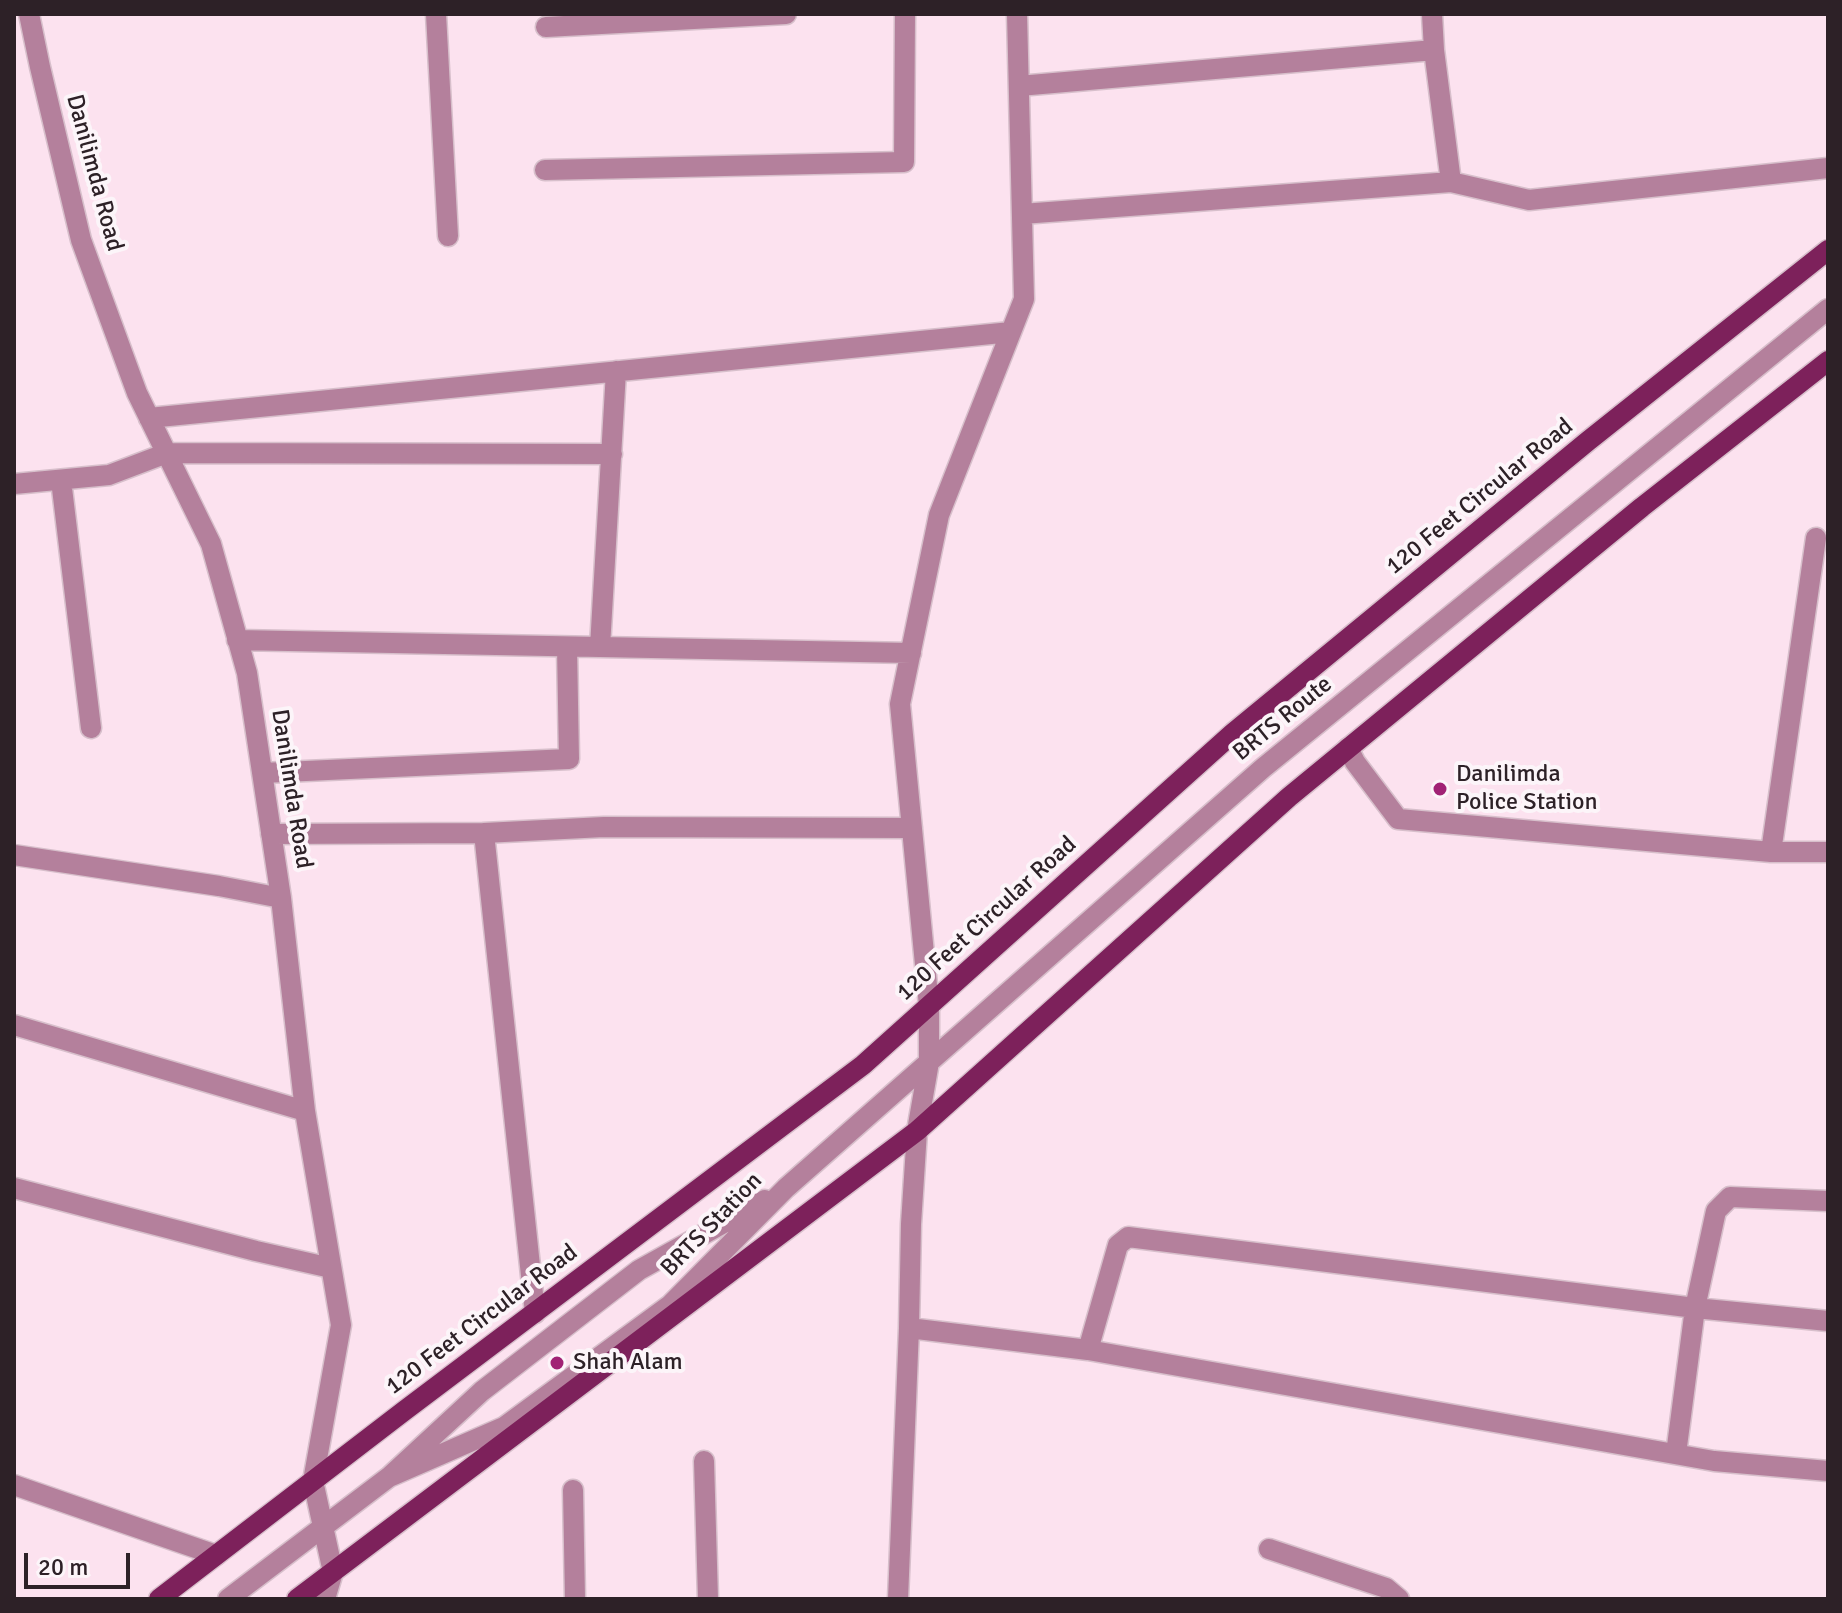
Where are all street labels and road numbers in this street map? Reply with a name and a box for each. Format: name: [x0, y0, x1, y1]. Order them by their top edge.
street label: Danilimda Road: [59, 91, 129, 255]
street label: 120 Feet Circular Road: [1381, 413, 1579, 581]
street label: BRTS Route: [1228, 670, 1338, 768]
street label: Danilimda Road: [264, 707, 318, 871]
street label: 120 Feet Circular Road: [891, 831, 1083, 1007]
street label: BRTS Station: [655, 1167, 769, 1283]
street label: 120 Feet Circular Road: [381, 1239, 583, 1401]

